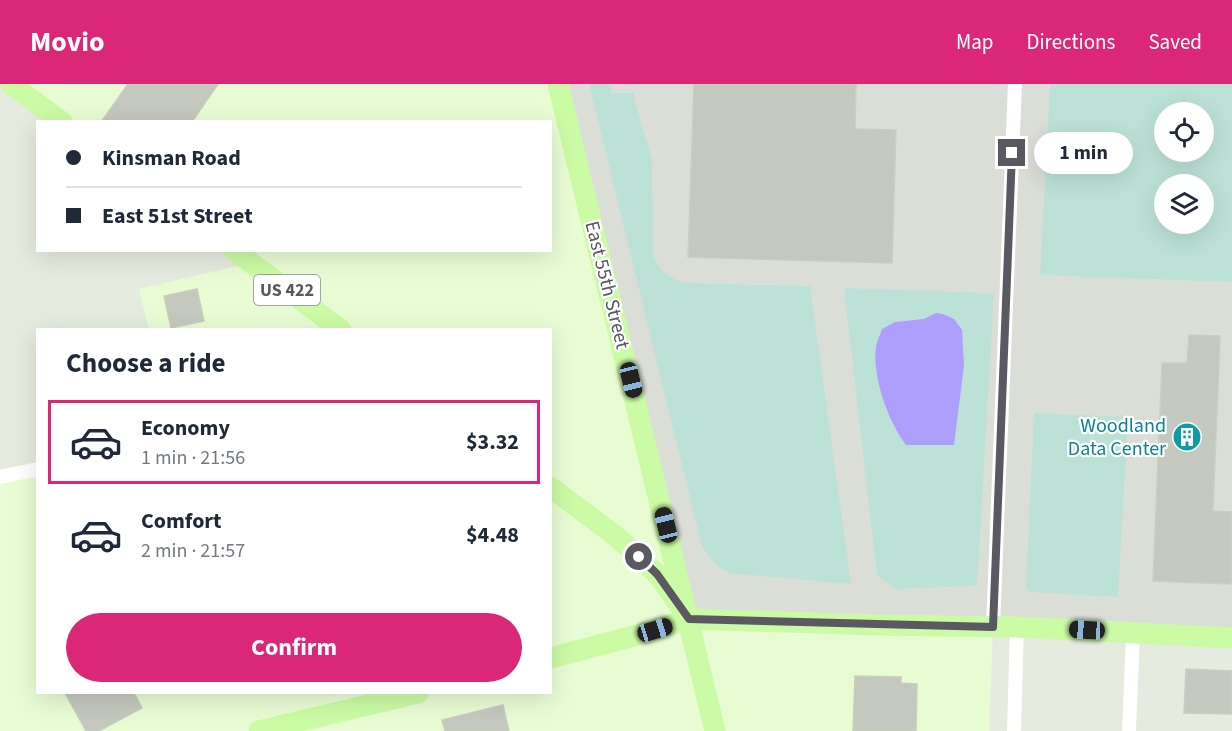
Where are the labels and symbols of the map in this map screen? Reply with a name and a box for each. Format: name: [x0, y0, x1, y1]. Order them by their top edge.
callout: 1 min: [1033, 132, 1132, 174]
route end: [998, 139, 1025, 166]
street label: East 55th Street: [578, 218, 636, 352]
road number: US 422: [254, 275, 320, 305]
car: [618, 360, 644, 400]
place label: Woodland Data Center: [1068, 412, 1166, 463]
building icon: Woodland Data Center: [1171, 421, 1203, 453]
car: [653, 505, 679, 545]
route start: [625, 543, 652, 570]
car: [635, 616, 675, 644]
car: [1069, 620, 1105, 640]

